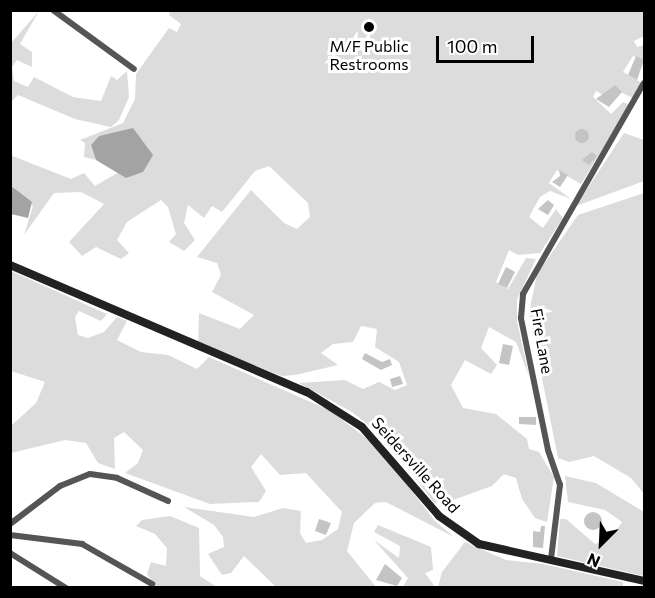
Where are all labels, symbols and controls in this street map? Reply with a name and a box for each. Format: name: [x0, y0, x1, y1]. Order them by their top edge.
marker: M/F Public Restrooms: [362, 20, 376, 34]
scale bar: [439, 24, 536, 62]
text: 100 m: [447, 35, 497, 57]
place label: M/F Public Restrooms: [329, 36, 409, 74]
street label: Fire Lane: [527, 307, 557, 375]
street label: Seidersville Road: [368, 413, 464, 517]
north arrow: [571, 514, 631, 574]
text: N: [584, 550, 603, 572]

